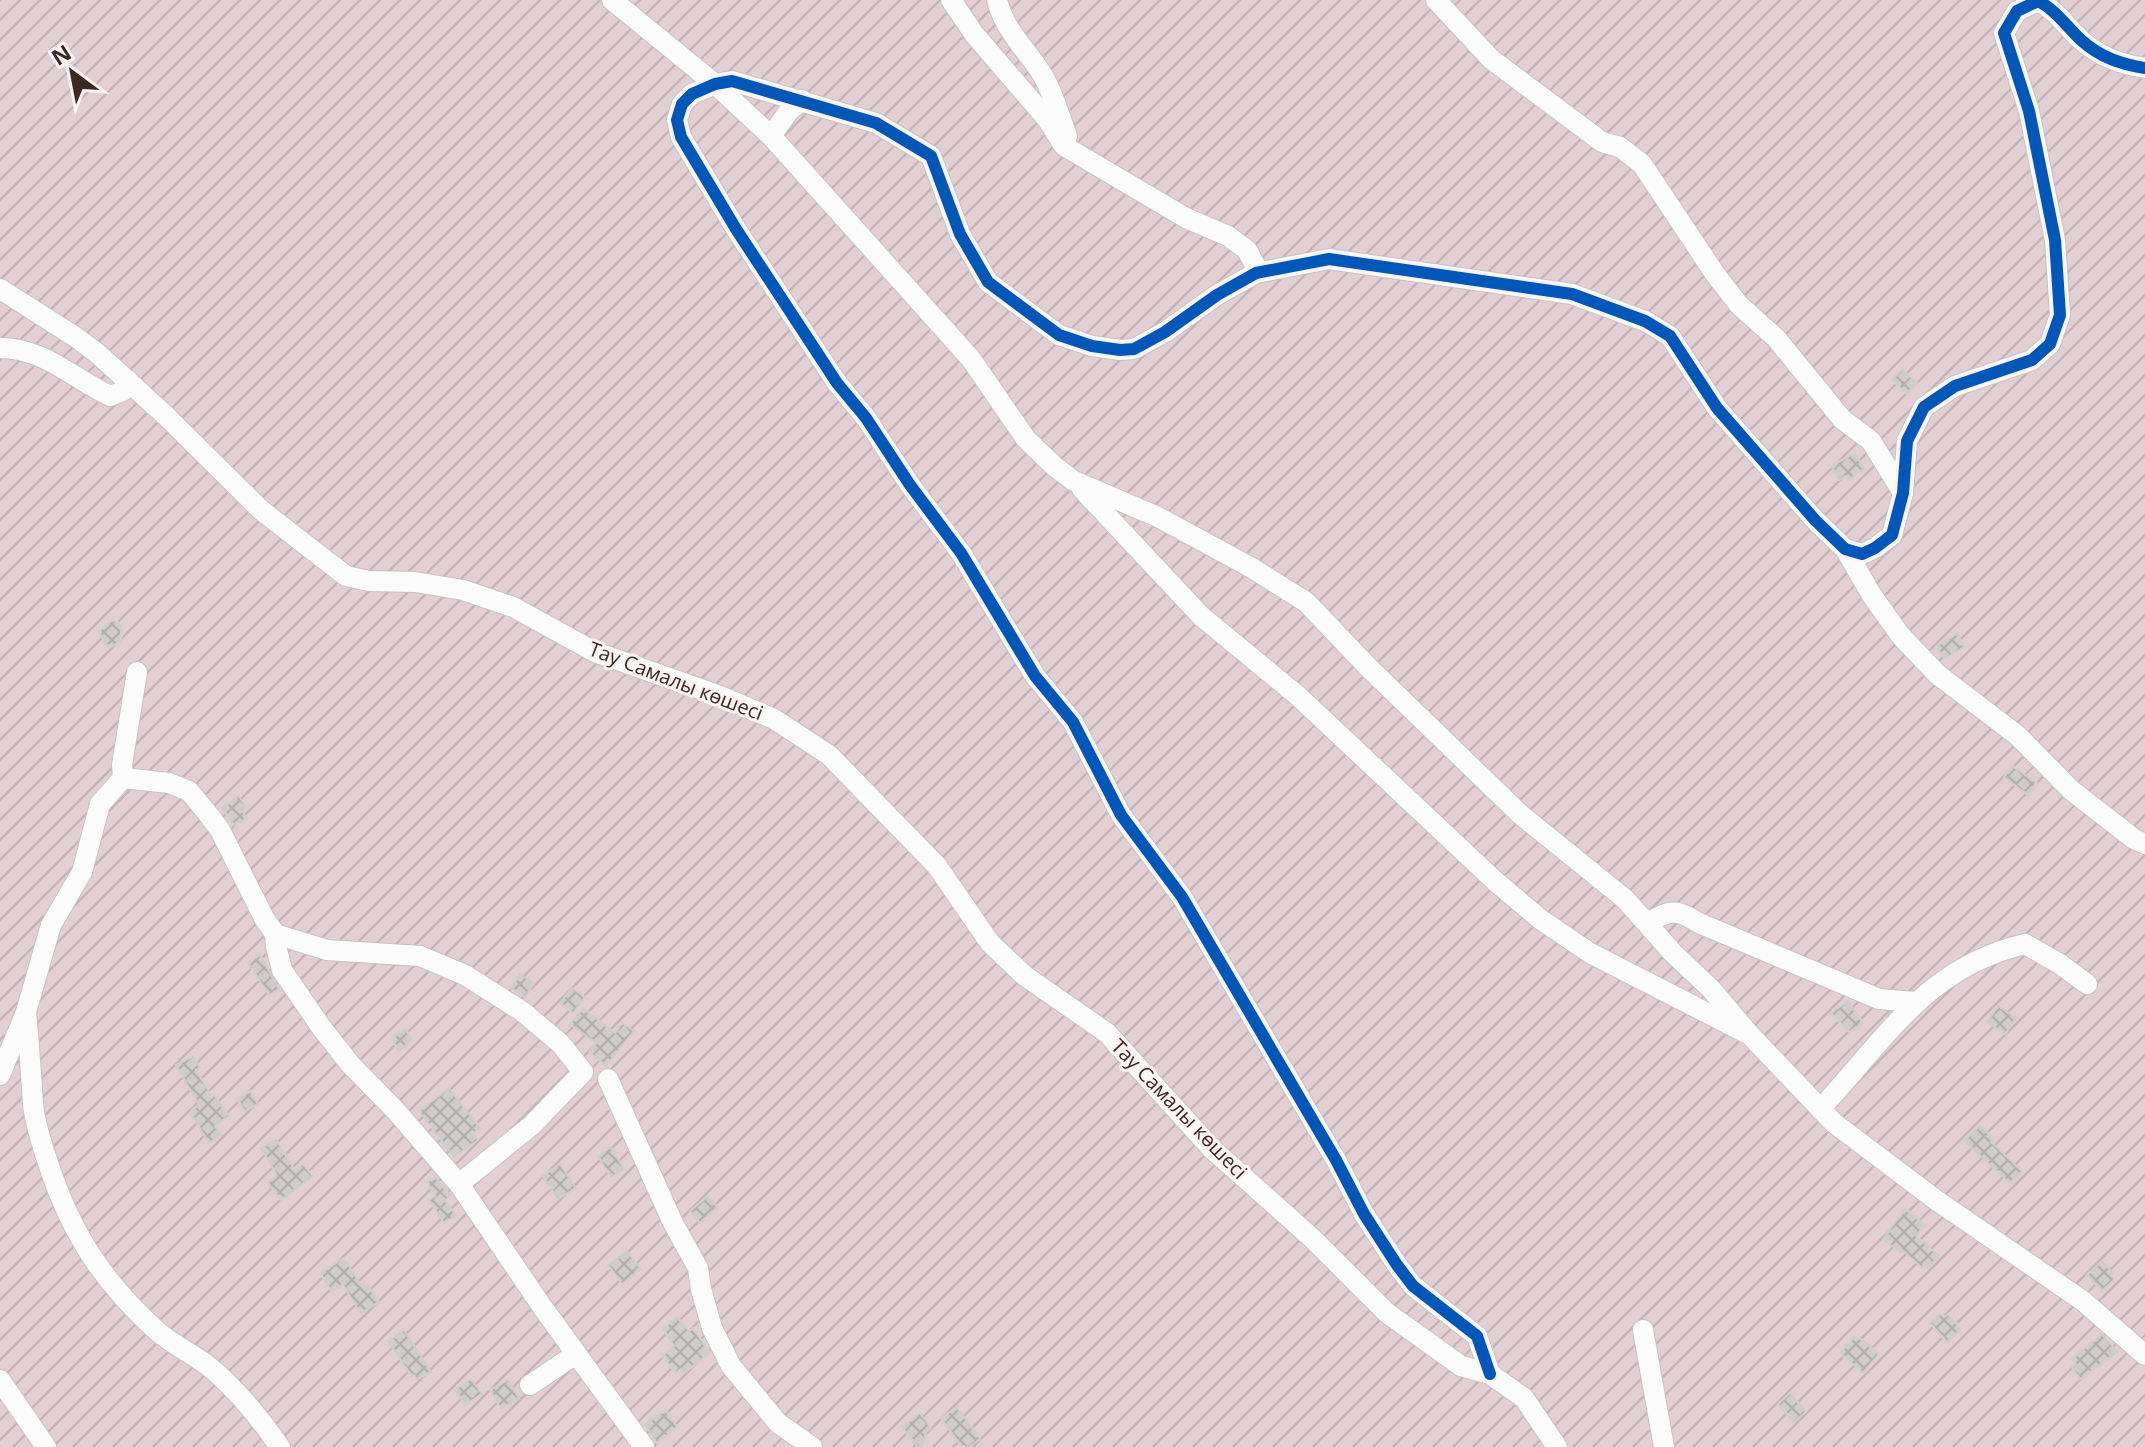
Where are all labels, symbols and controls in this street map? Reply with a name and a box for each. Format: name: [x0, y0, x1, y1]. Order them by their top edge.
north arrow: [32, 32, 112, 112]
text: N: [45, 37, 76, 72]
street label: Тау Самалы көшесі: [585, 635, 767, 726]
street label: Тау Самалы көшесі: [1105, 1033, 1253, 1185]

